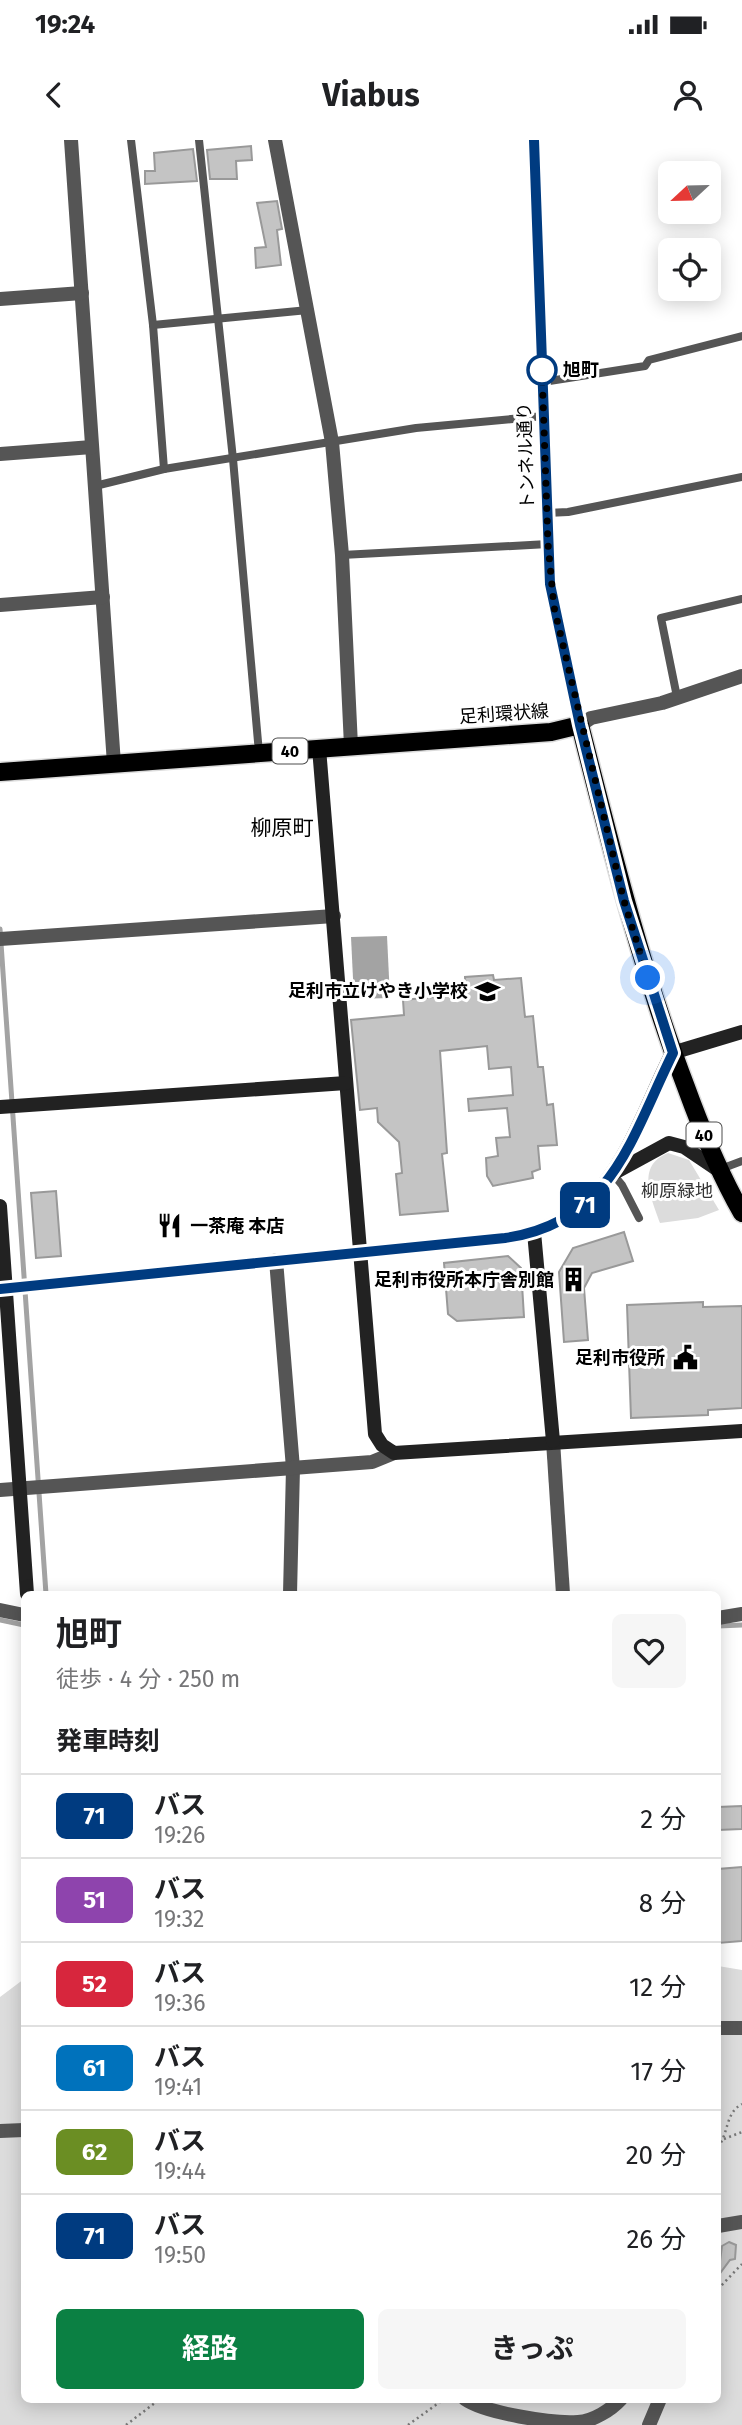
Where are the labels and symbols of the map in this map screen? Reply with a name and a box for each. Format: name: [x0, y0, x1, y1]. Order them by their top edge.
north arrow: [658, 161, 721, 224]
marker: 旭町: [527, 355, 557, 385]
place label: 旭町: [563, 359, 599, 381]
street label: トンネル通り: [513, 402, 539, 510]
street label: 足利環状線: [458, 700, 550, 728]
road number: 40: [272, 738, 308, 764]
district label: 柳原町: [251, 815, 314, 841]
your location: [630, 960, 665, 995]
school or university icon: 足利市立けやき小学校: [474, 977, 502, 1005]
place label: 足利市立けやき小学校: [288, 980, 468, 1002]
road number: 40: [686, 1122, 722, 1147]
park label: 柳原緑地: [641, 1180, 713, 1202]
line badge: 71: [554, 1182, 616, 1228]
restaurant icon: 一茶庵 本店: [156, 1212, 184, 1240]
place label: 一茶庵 本店: [190, 1215, 284, 1237]
building icon: 足利市役所本庁舎別館: [560, 1266, 588, 1294]
place label: 足利市役所本庁舎別館: [374, 1269, 554, 1291]
public building icon: 足利市役所: [671, 1344, 699, 1372]
place label: 足利市役所: [575, 1347, 665, 1369]

